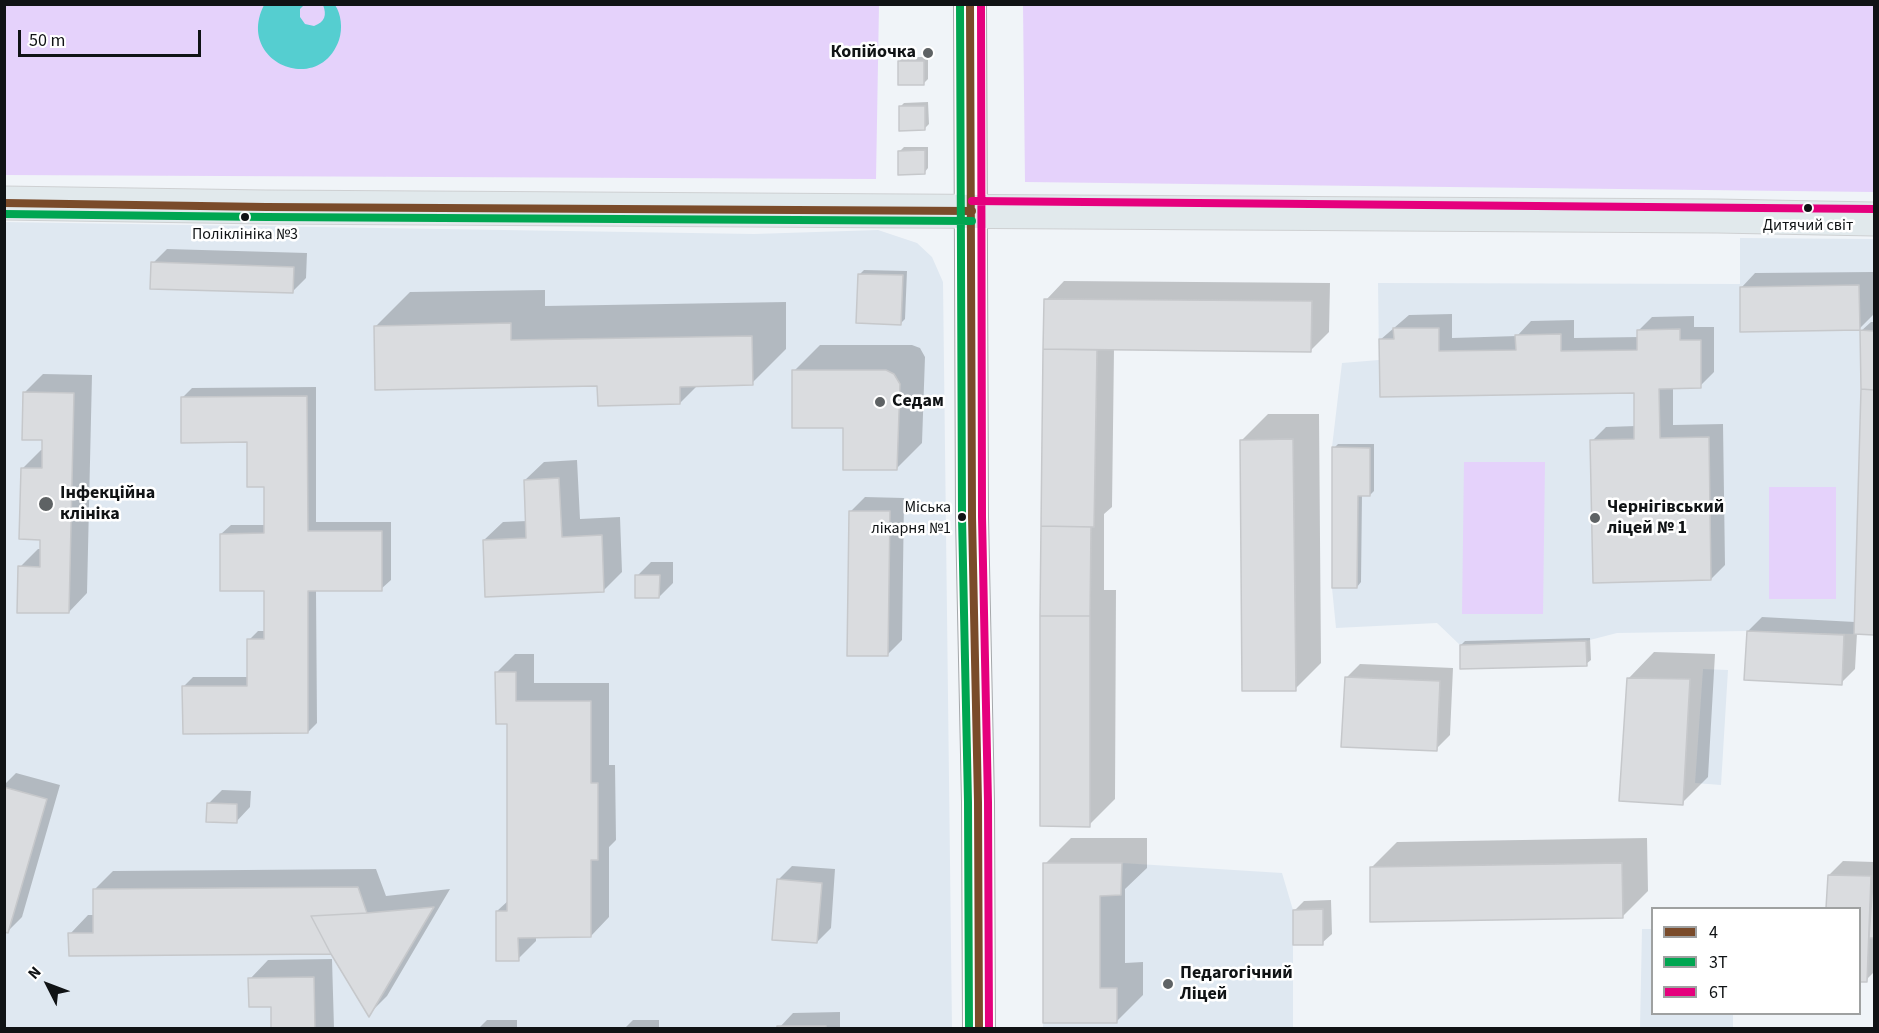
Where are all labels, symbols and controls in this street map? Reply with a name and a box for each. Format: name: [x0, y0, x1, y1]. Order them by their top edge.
scale bar: [21, 18, 204, 56]
text: 50 m: [29, 28, 65, 53]
place label: Копійочка: [830, 42, 916, 64]
marker: Копійочка: [921, 46, 935, 60]
marker: Дитячий світ: [1802, 202, 1814, 214]
marker: Поліклініка №3: [239, 211, 251, 223]
place label: Дитячий світ: [1763, 216, 1853, 236]
place label: Поліклініка №3: [192, 225, 298, 245]
place label: Седам: [892, 391, 944, 413]
marker: Седам: [873, 395, 887, 409]
place label: Інфекційна клініка: [60, 483, 155, 526]
marker: Інфекційна клініка: [37, 495, 55, 513]
place label: Чернігівський ліцей № 1: [1607, 497, 1724, 540]
place label: Міська лікарня №1: [871, 498, 951, 536]
marker: Міська лікарня №1: [956, 511, 968, 523]
marker: Чернігівський ліцей № 1: [1588, 511, 1602, 525]
legend: [1651, 907, 1861, 1015]
text: 4: [1709, 920, 1718, 945]
text: 3Т: [1709, 950, 1728, 975]
north arrow: [18, 955, 78, 1015]
text: N: [23, 962, 46, 984]
place label: Педагогічний Ліцей: [1180, 963, 1293, 1006]
marker: Педагогічний Ліцей: [1161, 977, 1175, 991]
text: 6Т: [1709, 980, 1728, 1005]

